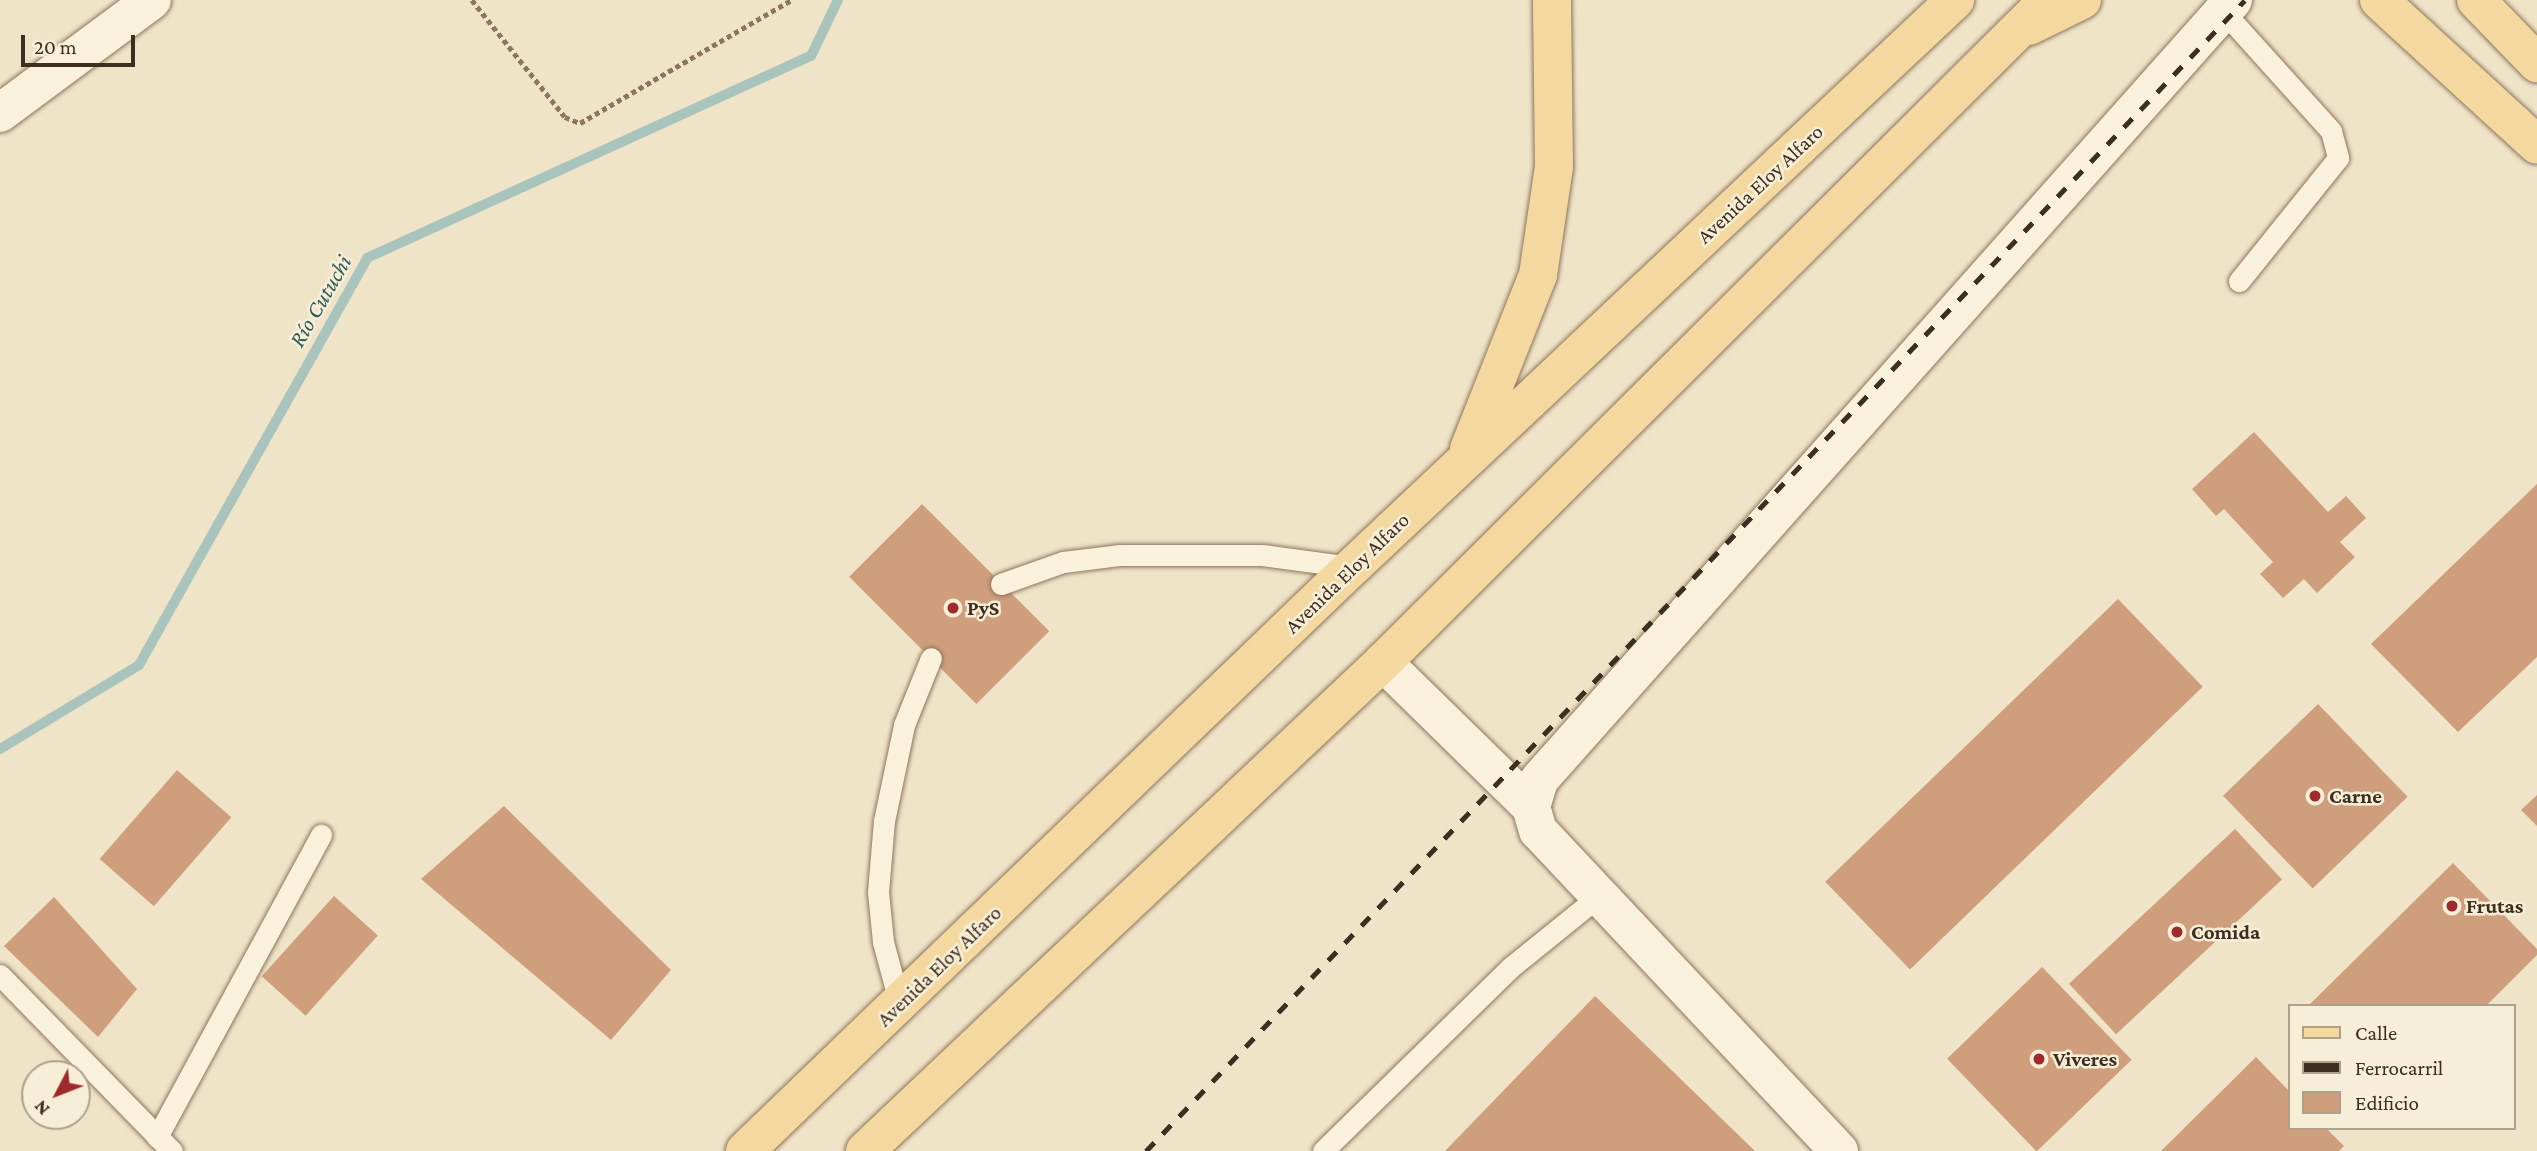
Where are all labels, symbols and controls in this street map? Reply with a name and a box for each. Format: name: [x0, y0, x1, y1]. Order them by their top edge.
scale bar: [24, 21, 138, 65]
text: 20 m: [34, 35, 77, 59]
street label: Avenida Eloy Alfaro: [1692, 119, 1828, 249]
water label: Río Cutuchi: [283, 250, 357, 352]
street label: Avenida Eloy Alfaro: [1279, 507, 1415, 639]
place label: PyS: [967, 595, 999, 621]
marker: PyS: [945, 600, 961, 616]
place label: Carne: [2329, 783, 2382, 809]
marker: Carne: [2307, 788, 2323, 804]
place label: Frutas: [2466, 893, 2523, 919]
marker: Frutas: [2444, 898, 2460, 914]
street label: Avenida Eloy Alfaro: [871, 900, 1007, 1032]
place label: Comida: [2191, 919, 2260, 945]
marker: Comida: [2169, 924, 2185, 940]
legend: [2288, 1004, 2516, 1130]
text: Calle: [2355, 1021, 2397, 1045]
place label: Viveres: [2053, 1046, 2117, 1072]
marker: Viveres: [2031, 1051, 2047, 1067]
text: Ferrocarril: [2355, 1056, 2443, 1080]
north arrow: [21, 1060, 91, 1130]
text: Edificio: [2355, 1091, 2419, 1115]
text: N: [29, 1096, 54, 1120]

